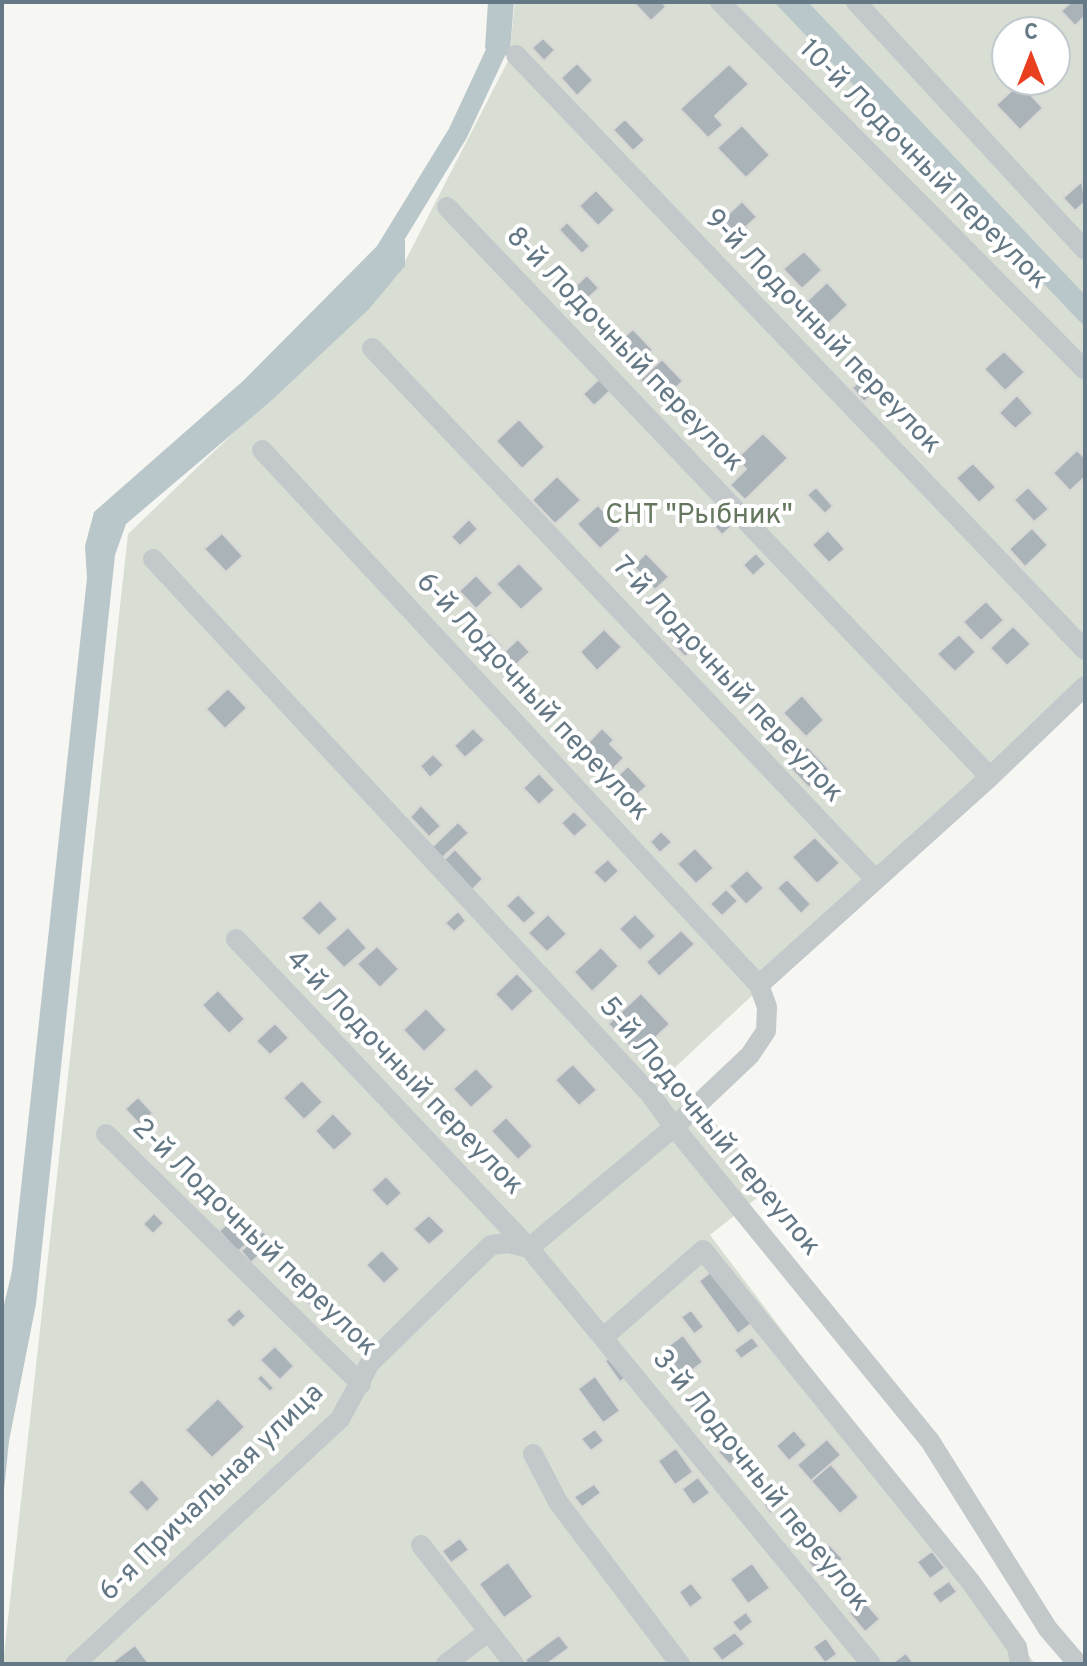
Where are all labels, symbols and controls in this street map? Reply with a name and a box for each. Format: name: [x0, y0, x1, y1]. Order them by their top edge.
north arrow: [991, 16, 1071, 96]
text: С: [1024, 20, 1038, 47]
street label: 10-й Лодочный переулок: [790, 34, 1054, 298]
street label: 9-й Лодочный переулок: [695, 204, 947, 462]
street label: 8-й Лодочный переулок: [497, 222, 749, 480]
park label: СНТ "Рыбник": [605, 500, 793, 534]
street label: 7-й Лодочный переулок: [603, 551, 849, 811]
street label: 6-й Лодочный переулок: [407, 567, 655, 829]
street label: 4-й Лодочный переулок: [277, 944, 529, 1204]
street label: 5-й Лодочный переулок: [590, 992, 826, 1264]
street label: 2-й Лодочный переулок: [124, 1113, 382, 1365]
street label: 3-й Лодочный переулок: [643, 1344, 875, 1620]
street label: 6-я Причальная улица: [94, 1378, 332, 1610]

